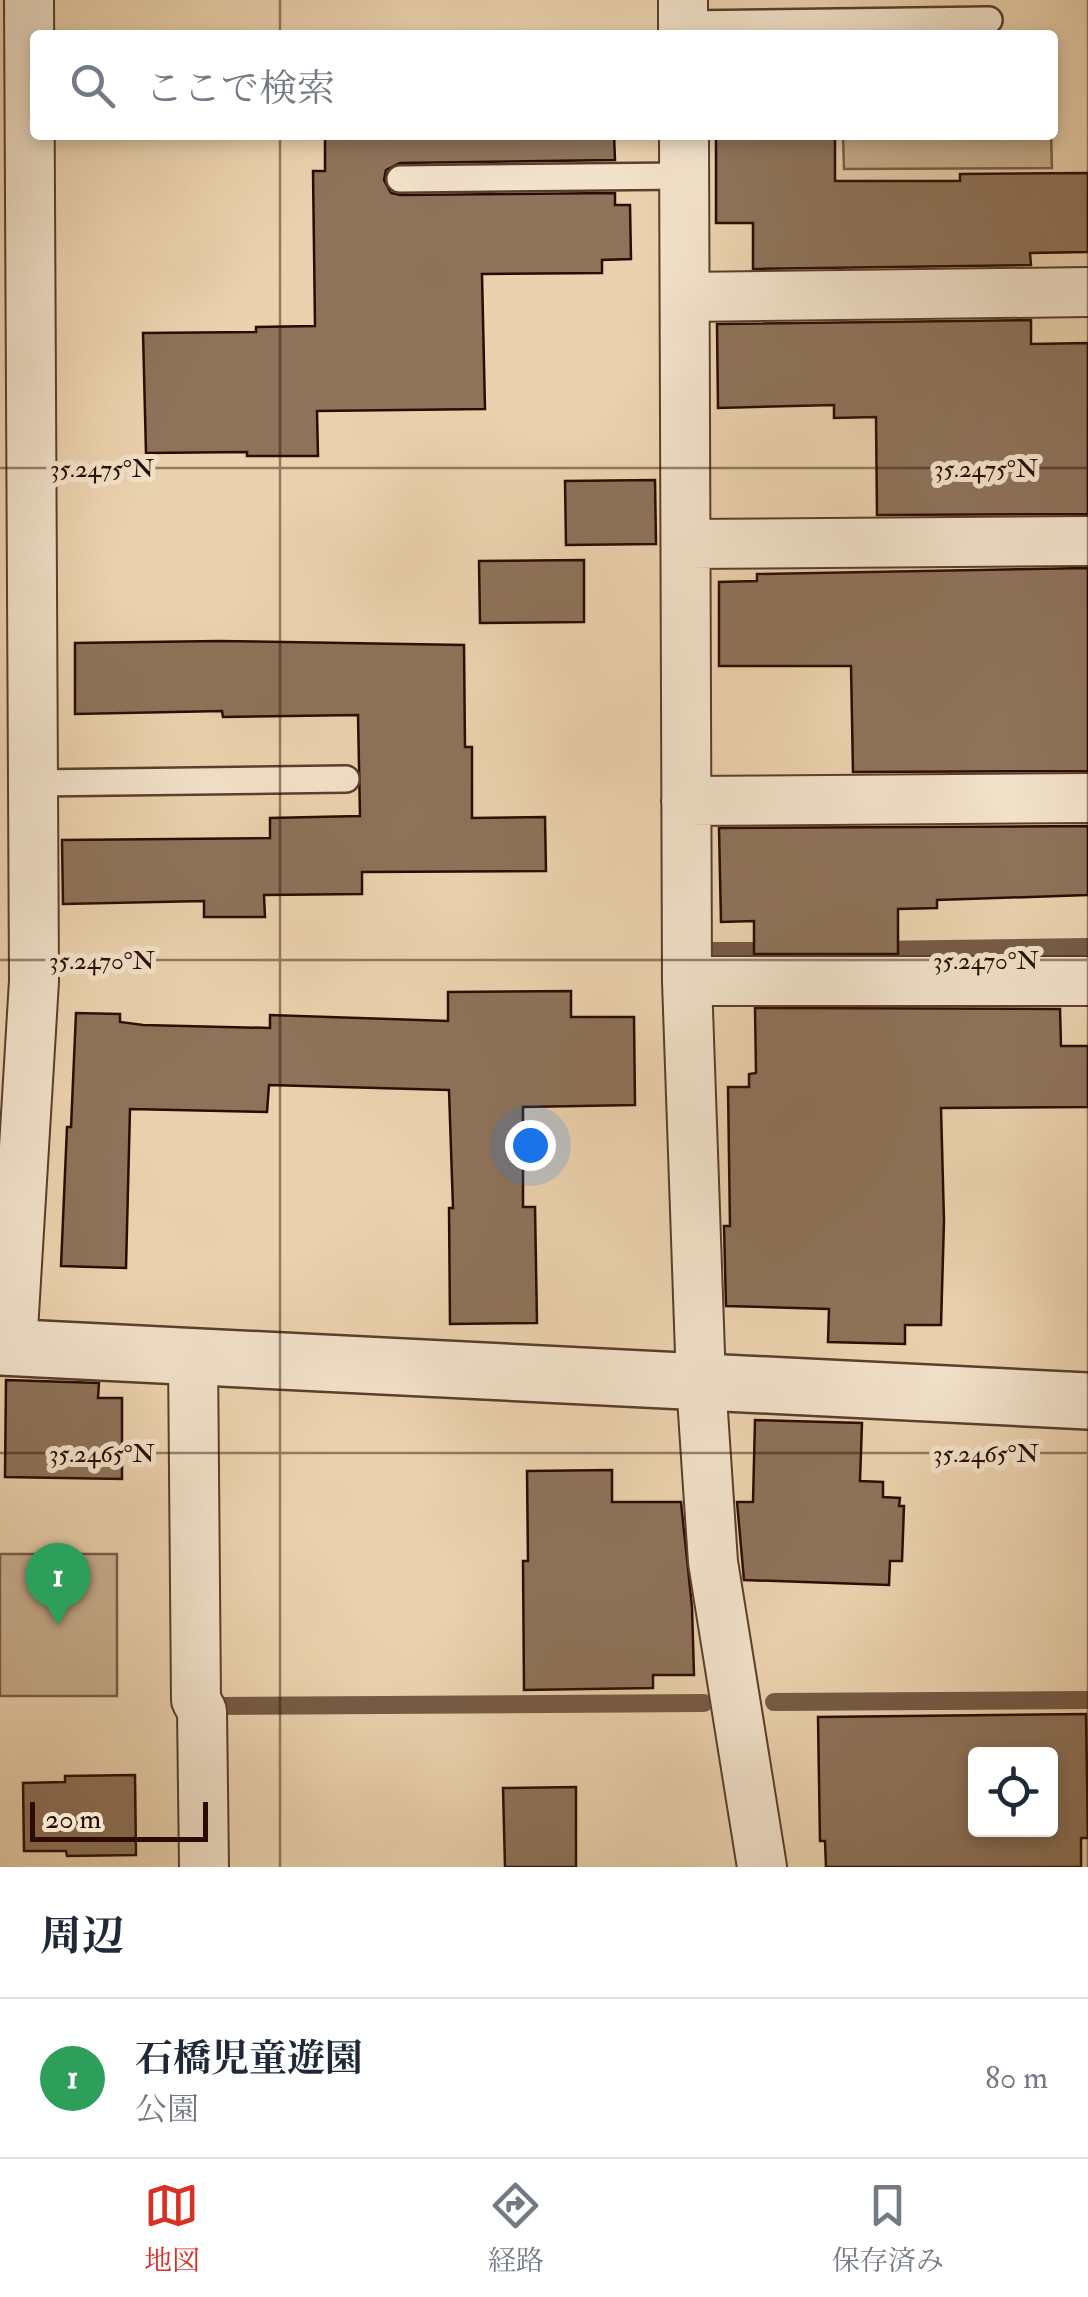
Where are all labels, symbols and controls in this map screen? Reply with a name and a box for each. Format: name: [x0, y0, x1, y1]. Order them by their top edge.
search box: [30, 30, 1058, 140]
icon: search: [65, 58, 120, 113]
text: ここで検索: [145, 65, 335, 113]
text: 35.2475°N: [50, 454, 155, 485]
text: 35.2475°N: [934, 454, 1039, 485]
text: 35.2470°N: [49, 946, 156, 977]
text: 35.2470°N: [933, 946, 1040, 977]
your location: [505, 1120, 556, 1171]
text: 35.2465°N: [49, 1439, 156, 1470]
text: 35.2465°N: [933, 1439, 1040, 1470]
pin: 1: [26, 1542, 90, 1625]
map controls: [968, 1747, 1058, 1837]
button: locate: [968, 1747, 1058, 1837]
scale bar: [30, 1797, 208, 1842]
text: 20 m: [45, 1802, 101, 1837]
text: 周辺: [40, 1911, 124, 1963]
text: 石橋児童遊園: [135, 2035, 363, 2083]
text: 1: [67, 2058, 78, 2098]
text: 80 m: [985, 2058, 1048, 2098]
text: 公園: [135, 2090, 199, 2130]
tab: 地図: [144, 2178, 200, 2279]
tab: 経路: [488, 2178, 544, 2279]
tab: 保存済み: [832, 2178, 944, 2279]

